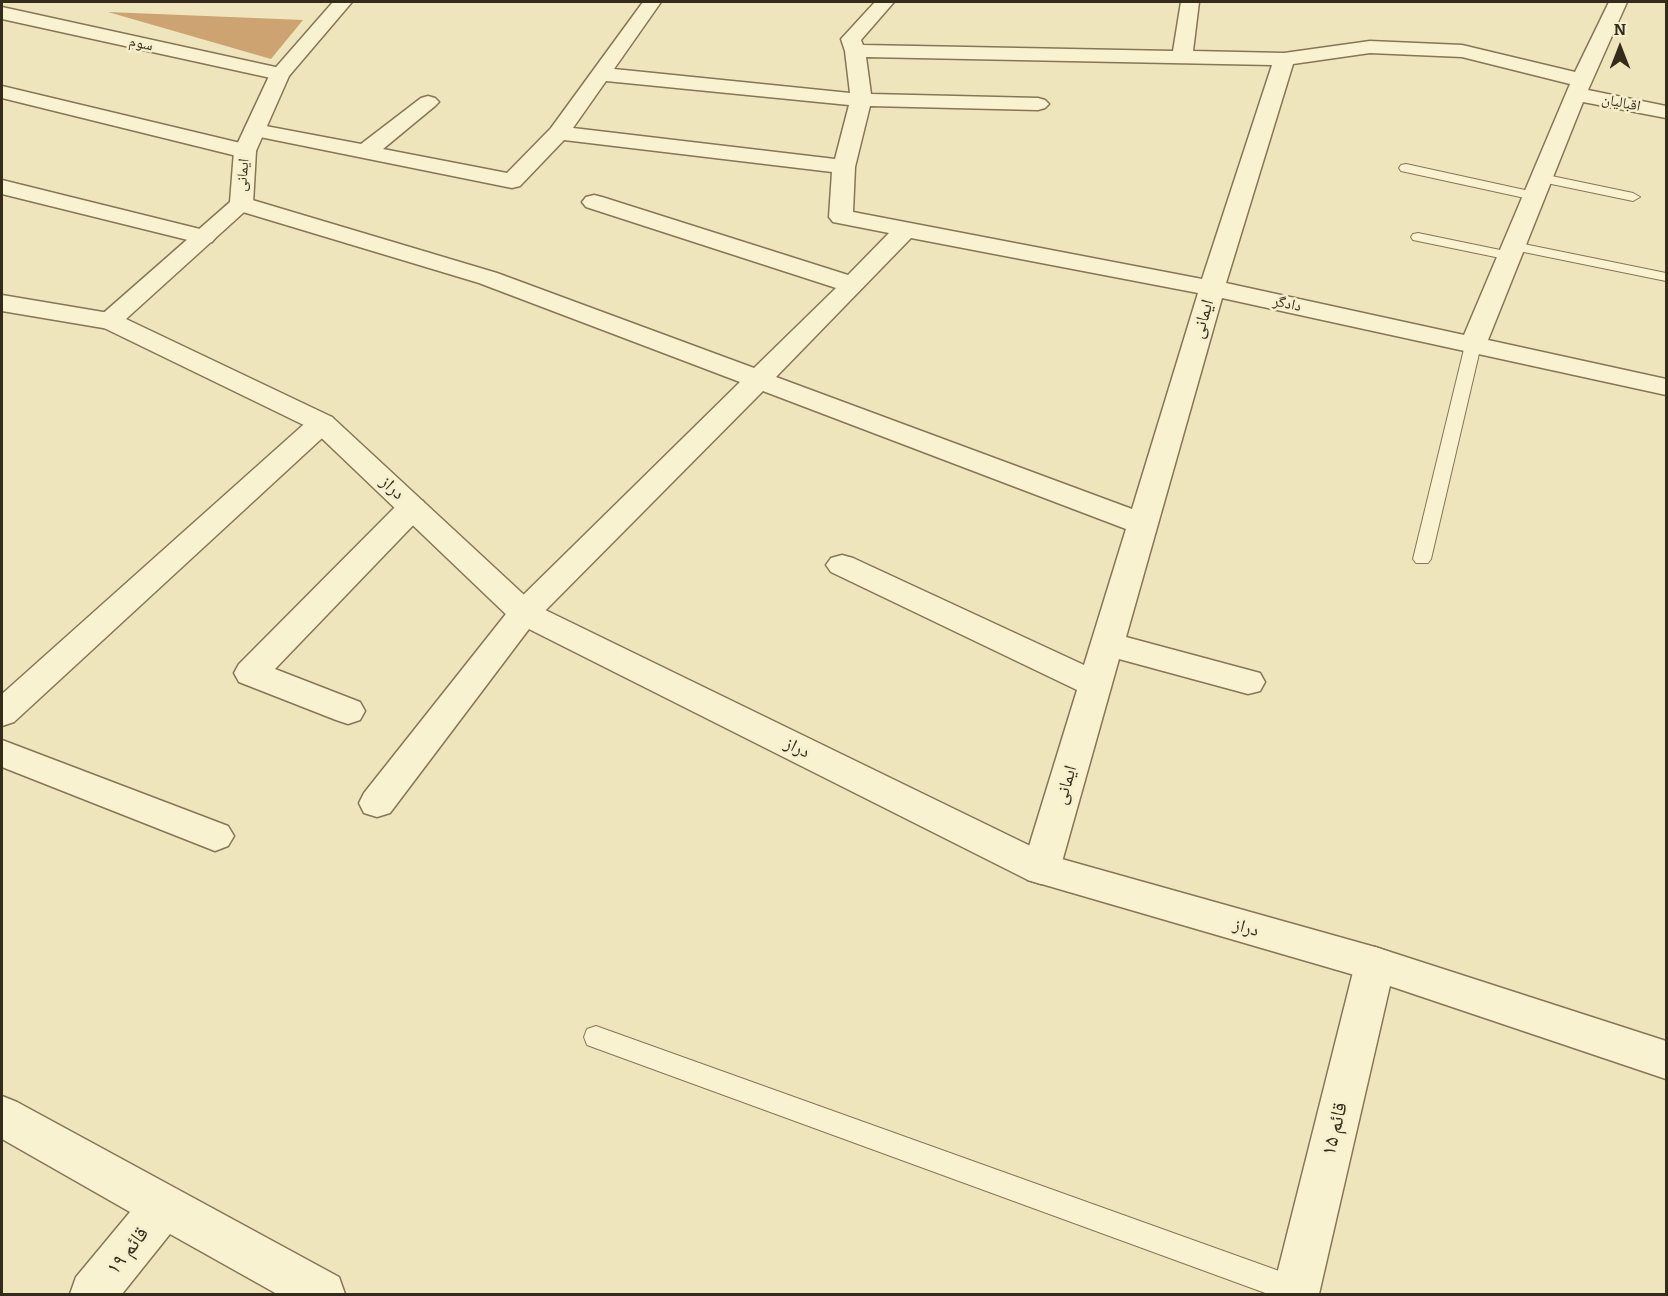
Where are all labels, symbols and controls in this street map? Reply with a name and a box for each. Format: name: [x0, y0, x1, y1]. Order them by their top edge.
north arrow: [1590, 18, 1650, 78]
text: N: [1614, 20, 1626, 39]
street label: سوم: [127, 33, 155, 55]
street label: اقبالیان: [1600, 90, 1642, 116]
street label: ایمانی: [233, 158, 253, 192]
street label: دادگر: [1271, 292, 1303, 316]
street label: ایمانی: [1187, 297, 1219, 341]
street label: دراز: [375, 471, 409, 505]
street label: دراز: [781, 733, 813, 763]
street label: ایمانی: [1050, 763, 1082, 807]
street label: دراز: [1231, 914, 1261, 942]
street label: قائم ۱۵: [1316, 1100, 1354, 1158]
street label: قائم ۱۹: [101, 1222, 155, 1280]

